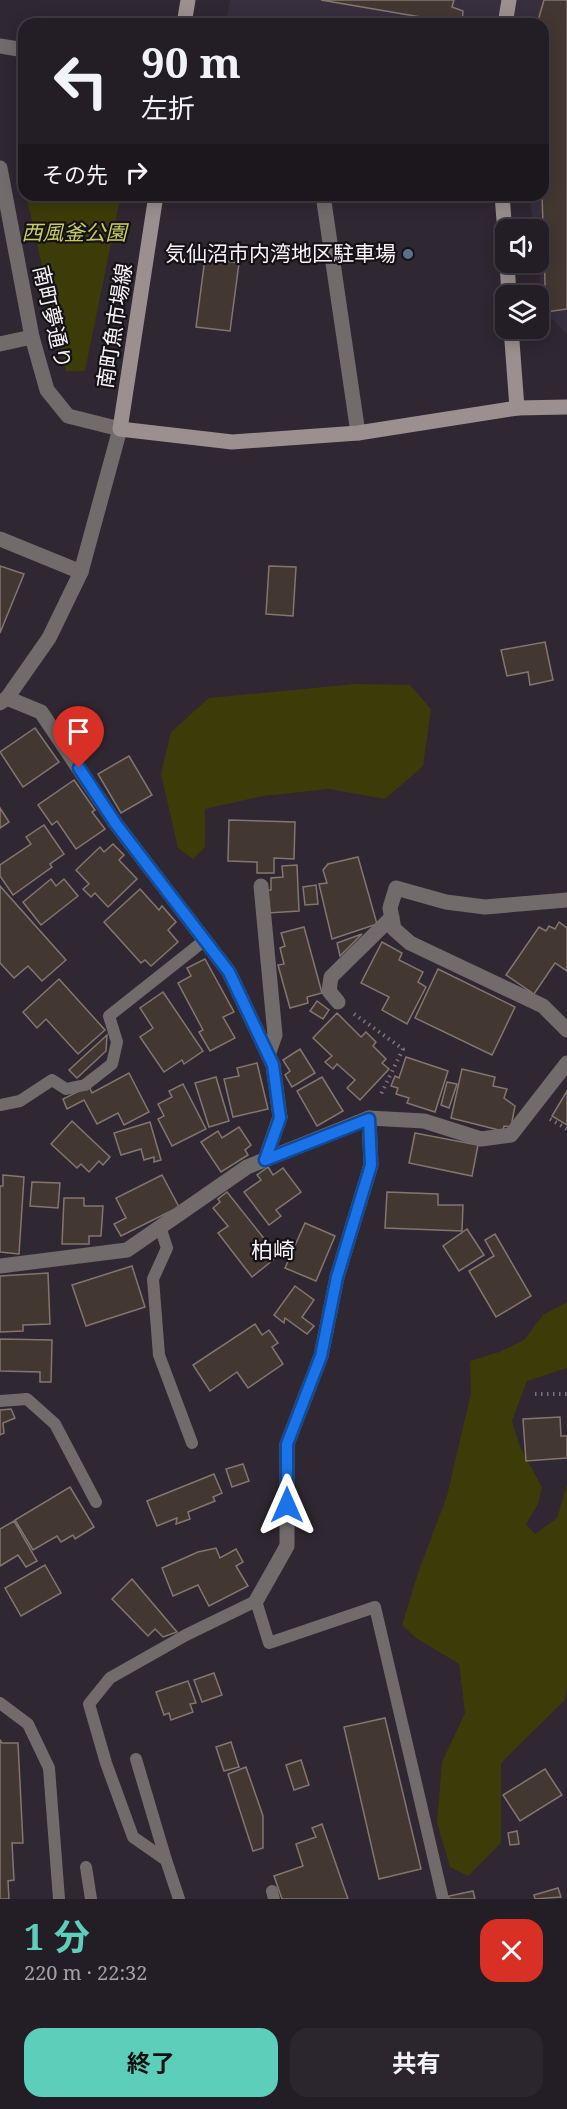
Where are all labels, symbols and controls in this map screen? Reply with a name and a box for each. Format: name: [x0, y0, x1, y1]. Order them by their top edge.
text: 90 m: [141, 33, 241, 90]
icon: left: [42, 42, 120, 120]
text: 左折: [141, 89, 195, 126]
icon: right: [120, 156, 153, 189]
text: その先: [42, 159, 108, 189]
park label: 西風釜公園: [22, 218, 129, 246]
map controls: [495, 219, 549, 339]
button: sound: [495, 219, 549, 273]
place label: 気仙沼市内湾地区駐車場: [165, 239, 396, 267]
marker: 気仙沼市内湾地区駐車場: [401, 247, 415, 261]
street label: 南町魚市場線: [90, 261, 138, 390]
street label: 南町夢通り: [28, 262, 78, 371]
button: layers: [495, 285, 549, 339]
pin: [53, 706, 104, 768]
icon: arrive: [62, 715, 95, 748]
district label: 柏崎: [251, 1234, 295, 1264]
position arrow: [255, 1473, 319, 1537]
text: 1 分: [24, 1912, 90, 1961]
button: close: [480, 1919, 543, 1982]
text: 220 m · 22:32: [24, 1959, 147, 1986]
button: 終了: [24, 2028, 278, 2097]
button: 共有: [290, 2028, 543, 2097]

